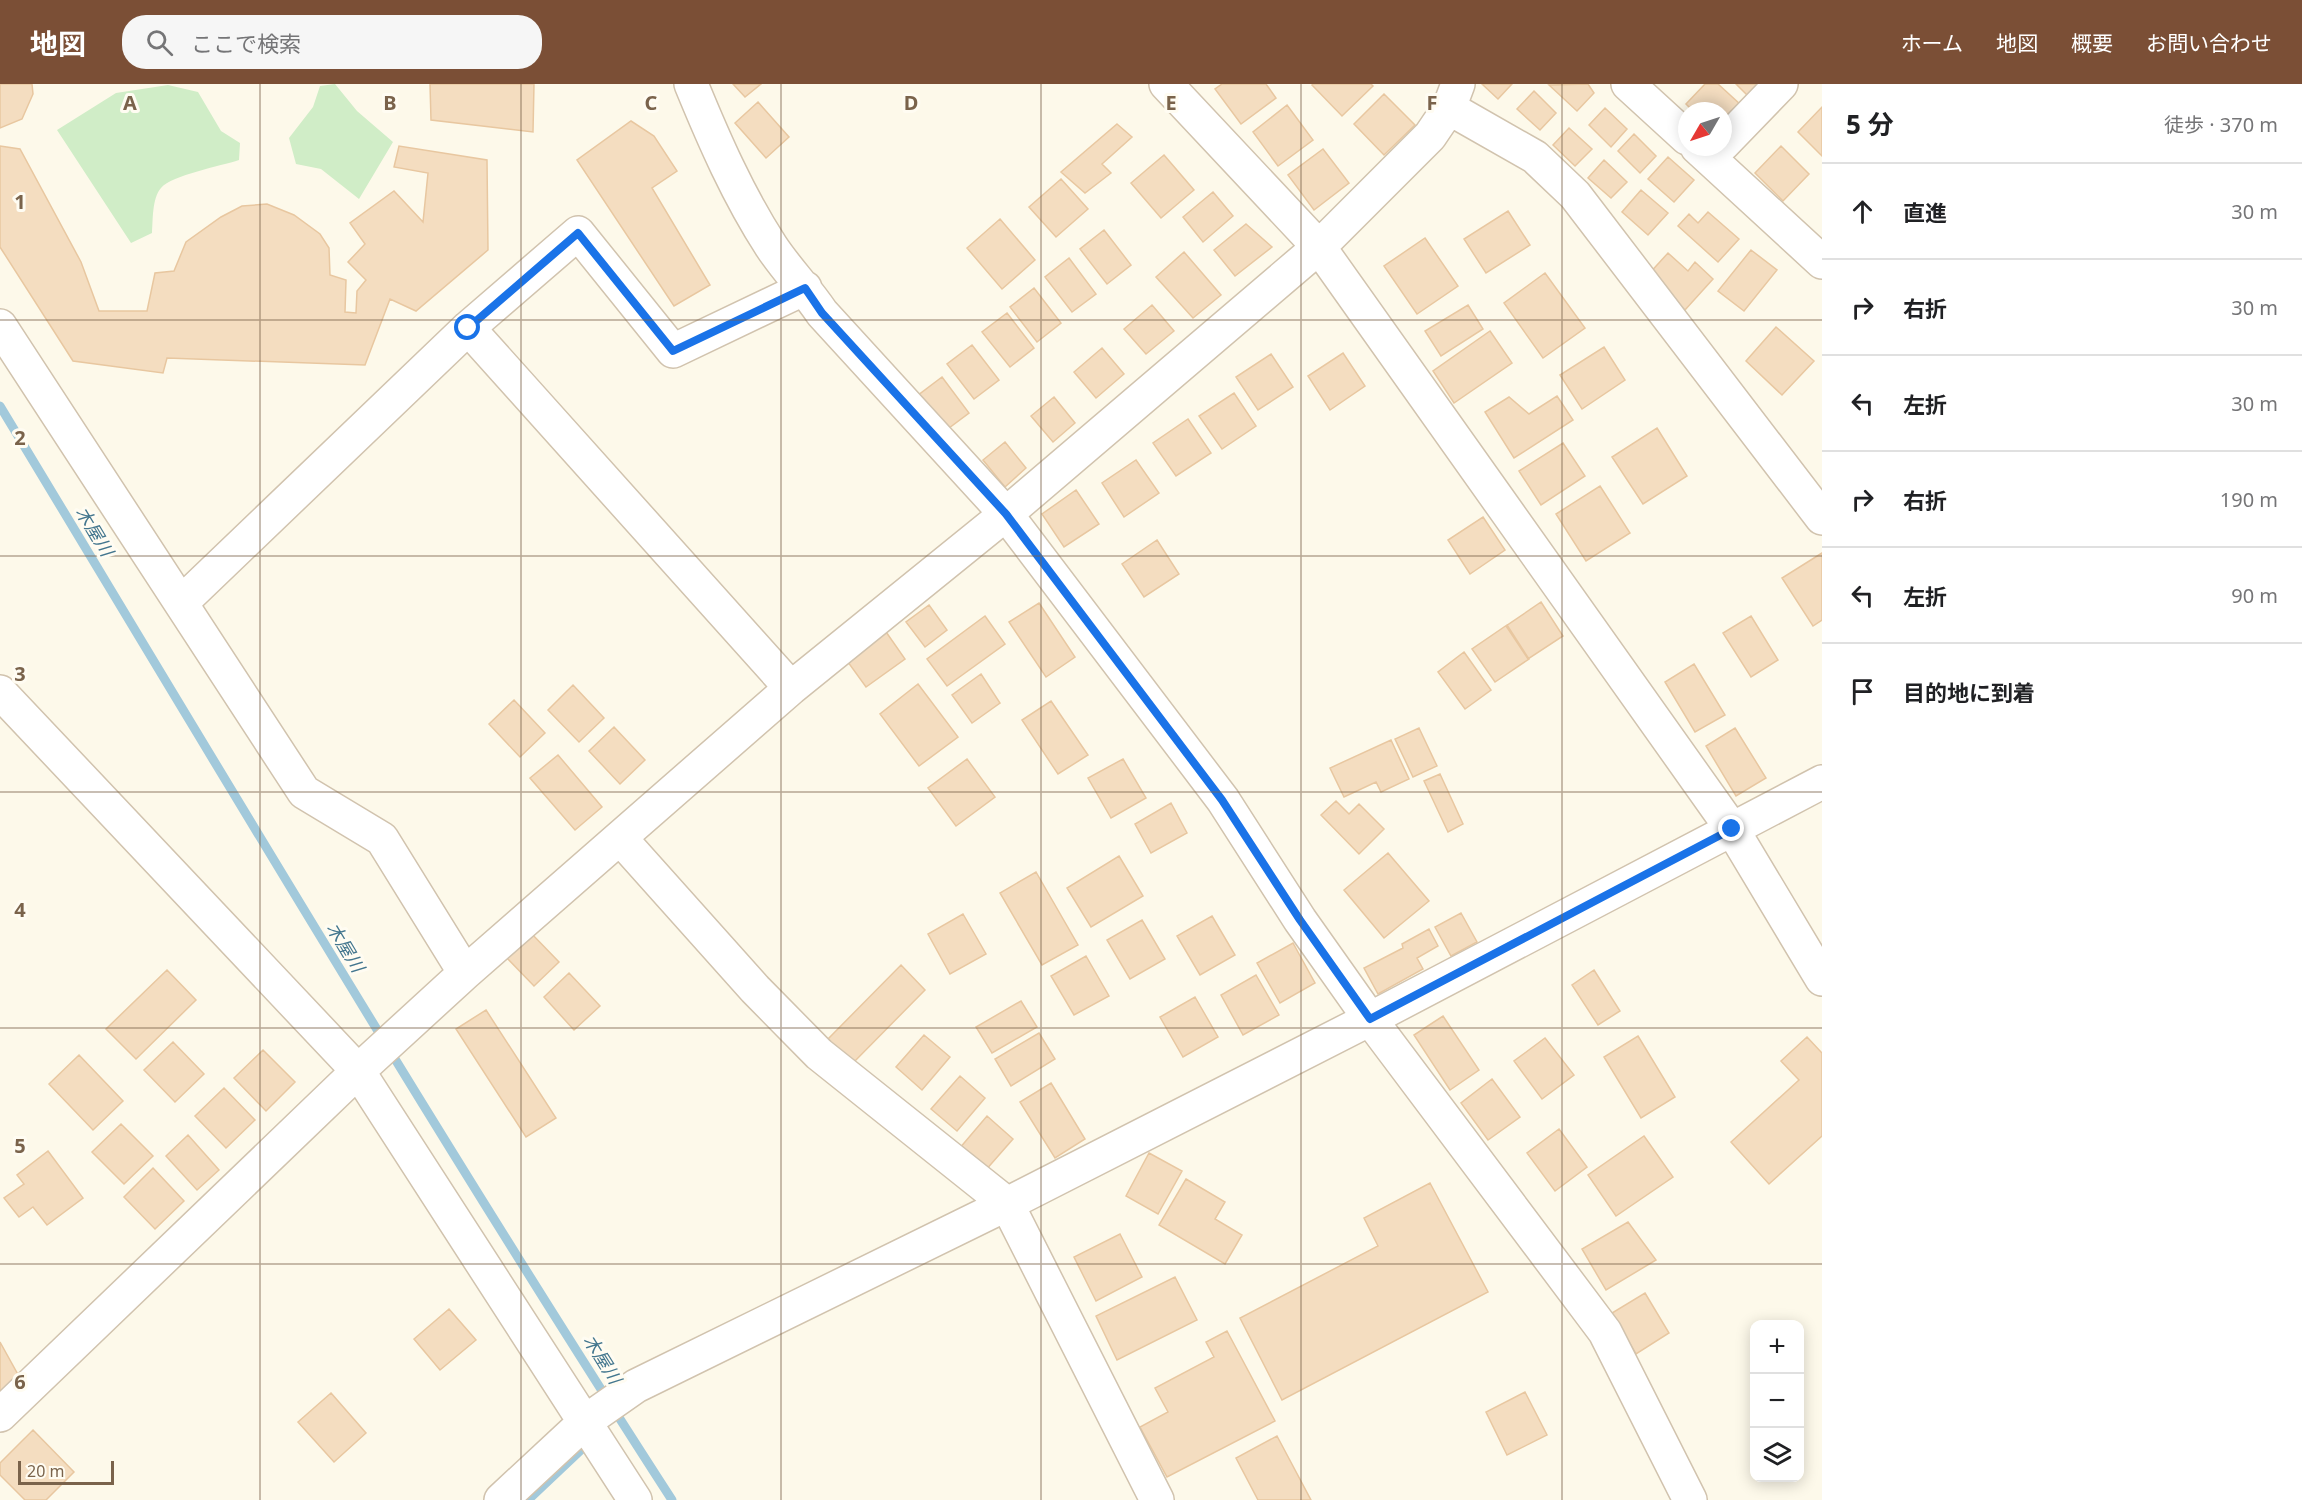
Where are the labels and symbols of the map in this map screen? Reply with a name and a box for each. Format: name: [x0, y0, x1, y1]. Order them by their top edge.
text: A: [123, 89, 137, 116]
text: B: [383, 89, 397, 116]
text: C: [645, 89, 658, 116]
text: D: [904, 89, 918, 116]
text: E: [1165, 89, 1177, 116]
text: F: [1427, 89, 1437, 116]
north arrow: [1678, 102, 1732, 156]
text: 1: [14, 188, 26, 215]
route start: [454, 314, 480, 340]
text: 2: [14, 424, 26, 451]
water label: 木屋川: [71, 502, 120, 562]
text: 3: [14, 660, 26, 687]
route end: [1718, 815, 1744, 841]
text: 4: [14, 896, 26, 923]
water label: 木屋川: [322, 918, 371, 978]
text: 5: [14, 1132, 26, 1159]
water label: 木屋川: [579, 1330, 629, 1390]
text: 6: [14, 1368, 26, 1395]
scale bar: [18, 1458, 114, 1486]

